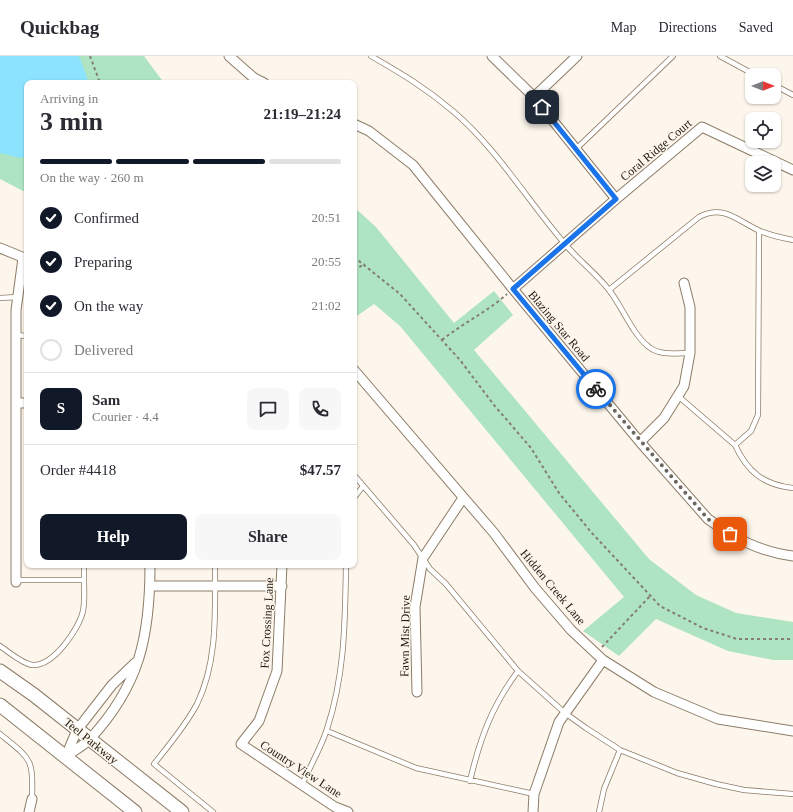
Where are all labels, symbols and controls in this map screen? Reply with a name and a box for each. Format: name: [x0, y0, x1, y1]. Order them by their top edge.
text: Quickbag: [20, 17, 99, 38]
text: Map: [611, 20, 636, 35]
text: Directions: [658, 20, 717, 35]
text: Saved: [739, 20, 773, 35]
north arrow: [745, 68, 781, 104]
map controls: [745, 68, 781, 192]
pin: [525, 90, 559, 124]
text: Arriving in: [40, 91, 98, 106]
icon: home: [531, 96, 553, 118]
text: 21:19–21:24: [264, 106, 341, 122]
text: 3 min: [40, 107, 103, 136]
button: locate: [745, 112, 781, 148]
street label: Coral Ridge Court: [618, 116, 695, 184]
button: layers: [745, 156, 781, 192]
text: On the way · 260 m: [40, 170, 144, 185]
icon: check: [40, 207, 62, 229]
text: Confirmed: [74, 210, 139, 226]
text: 20:51: [311, 210, 341, 225]
icon: check: [40, 251, 62, 273]
text: Preparing: [74, 254, 132, 270]
text: 20:55: [311, 254, 341, 269]
street label: Blazing Star Road: [525, 288, 593, 364]
icon: check: [40, 295, 62, 317]
text: On the way: [74, 298, 143, 314]
text: 21:02: [311, 298, 341, 313]
text: Delivered: [74, 342, 133, 358]
courier: [576, 369, 616, 409]
icon: bike: [585, 378, 607, 400]
button: chat: [247, 388, 289, 430]
button: phone: [299, 388, 341, 430]
text: Sam: [92, 392, 120, 408]
text: S: [57, 400, 65, 416]
text: Courier · 4.4: [92, 409, 159, 424]
text: Order #4418: [40, 462, 116, 478]
text: $47.57: [300, 462, 341, 478]
button: Help: [40, 514, 187, 560]
button: Share: [195, 514, 341, 560]
pin: [713, 517, 747, 551]
icon: bag: [719, 523, 741, 545]
street label: Hidden Creek Lane: [517, 547, 589, 627]
street label: Fox Crossing Lane: [258, 577, 276, 669]
street label: Fawn Mist Drive: [397, 595, 413, 677]
street label: Teel Parkway: [61, 715, 121, 767]
street label: Country View Lane: [258, 737, 344, 801]

